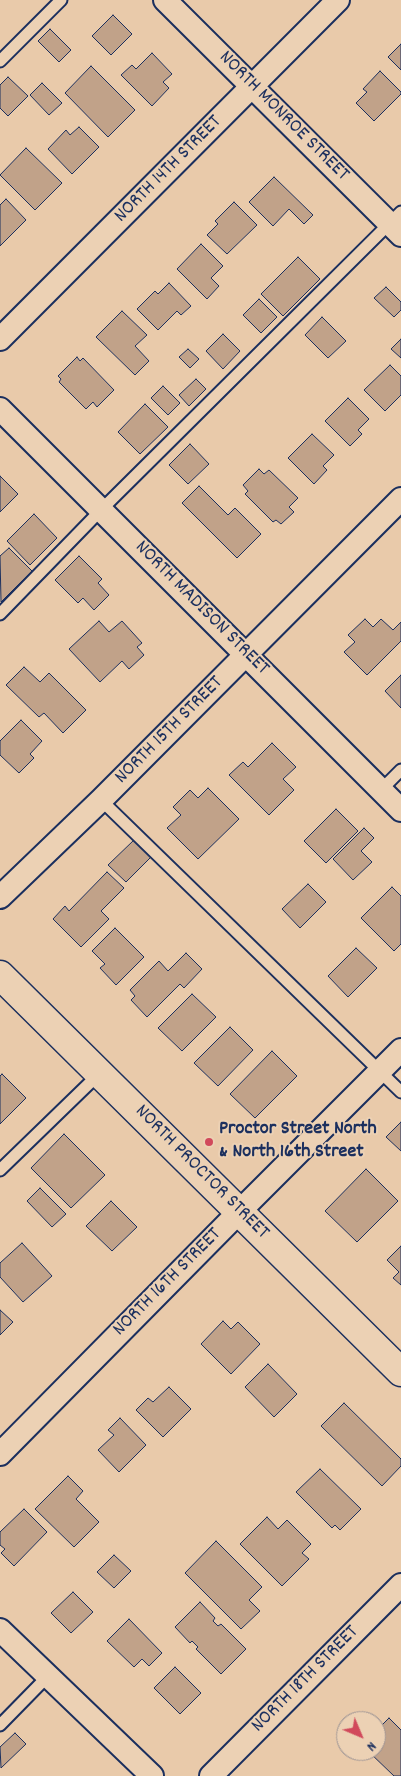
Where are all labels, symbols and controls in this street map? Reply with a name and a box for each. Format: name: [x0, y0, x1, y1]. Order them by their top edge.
street label: NORTH MONROE STREET: [213, 47, 353, 187]
street label: NORTH 14TH STREET: [110, 111, 228, 229]
street label: NORTH MADISON STREET: [129, 537, 273, 681]
street label: NORTH 15TH STREET: [111, 672, 229, 790]
street label: NORTH PROCTOR STREET: [129, 1101, 273, 1245]
place label: Proctor Street North & North 16th Street: [219, 1118, 377, 1165]
marker: Proctor Street North & North 16th Street: [203, 1136, 215, 1148]
street label: NORTH 16TH STREET: [109, 1224, 227, 1342]
street label: NORTH 18TH STREET: [247, 1621, 365, 1739]
north arrow: [336, 1711, 386, 1761]
text: N: [361, 1736, 380, 1755]

